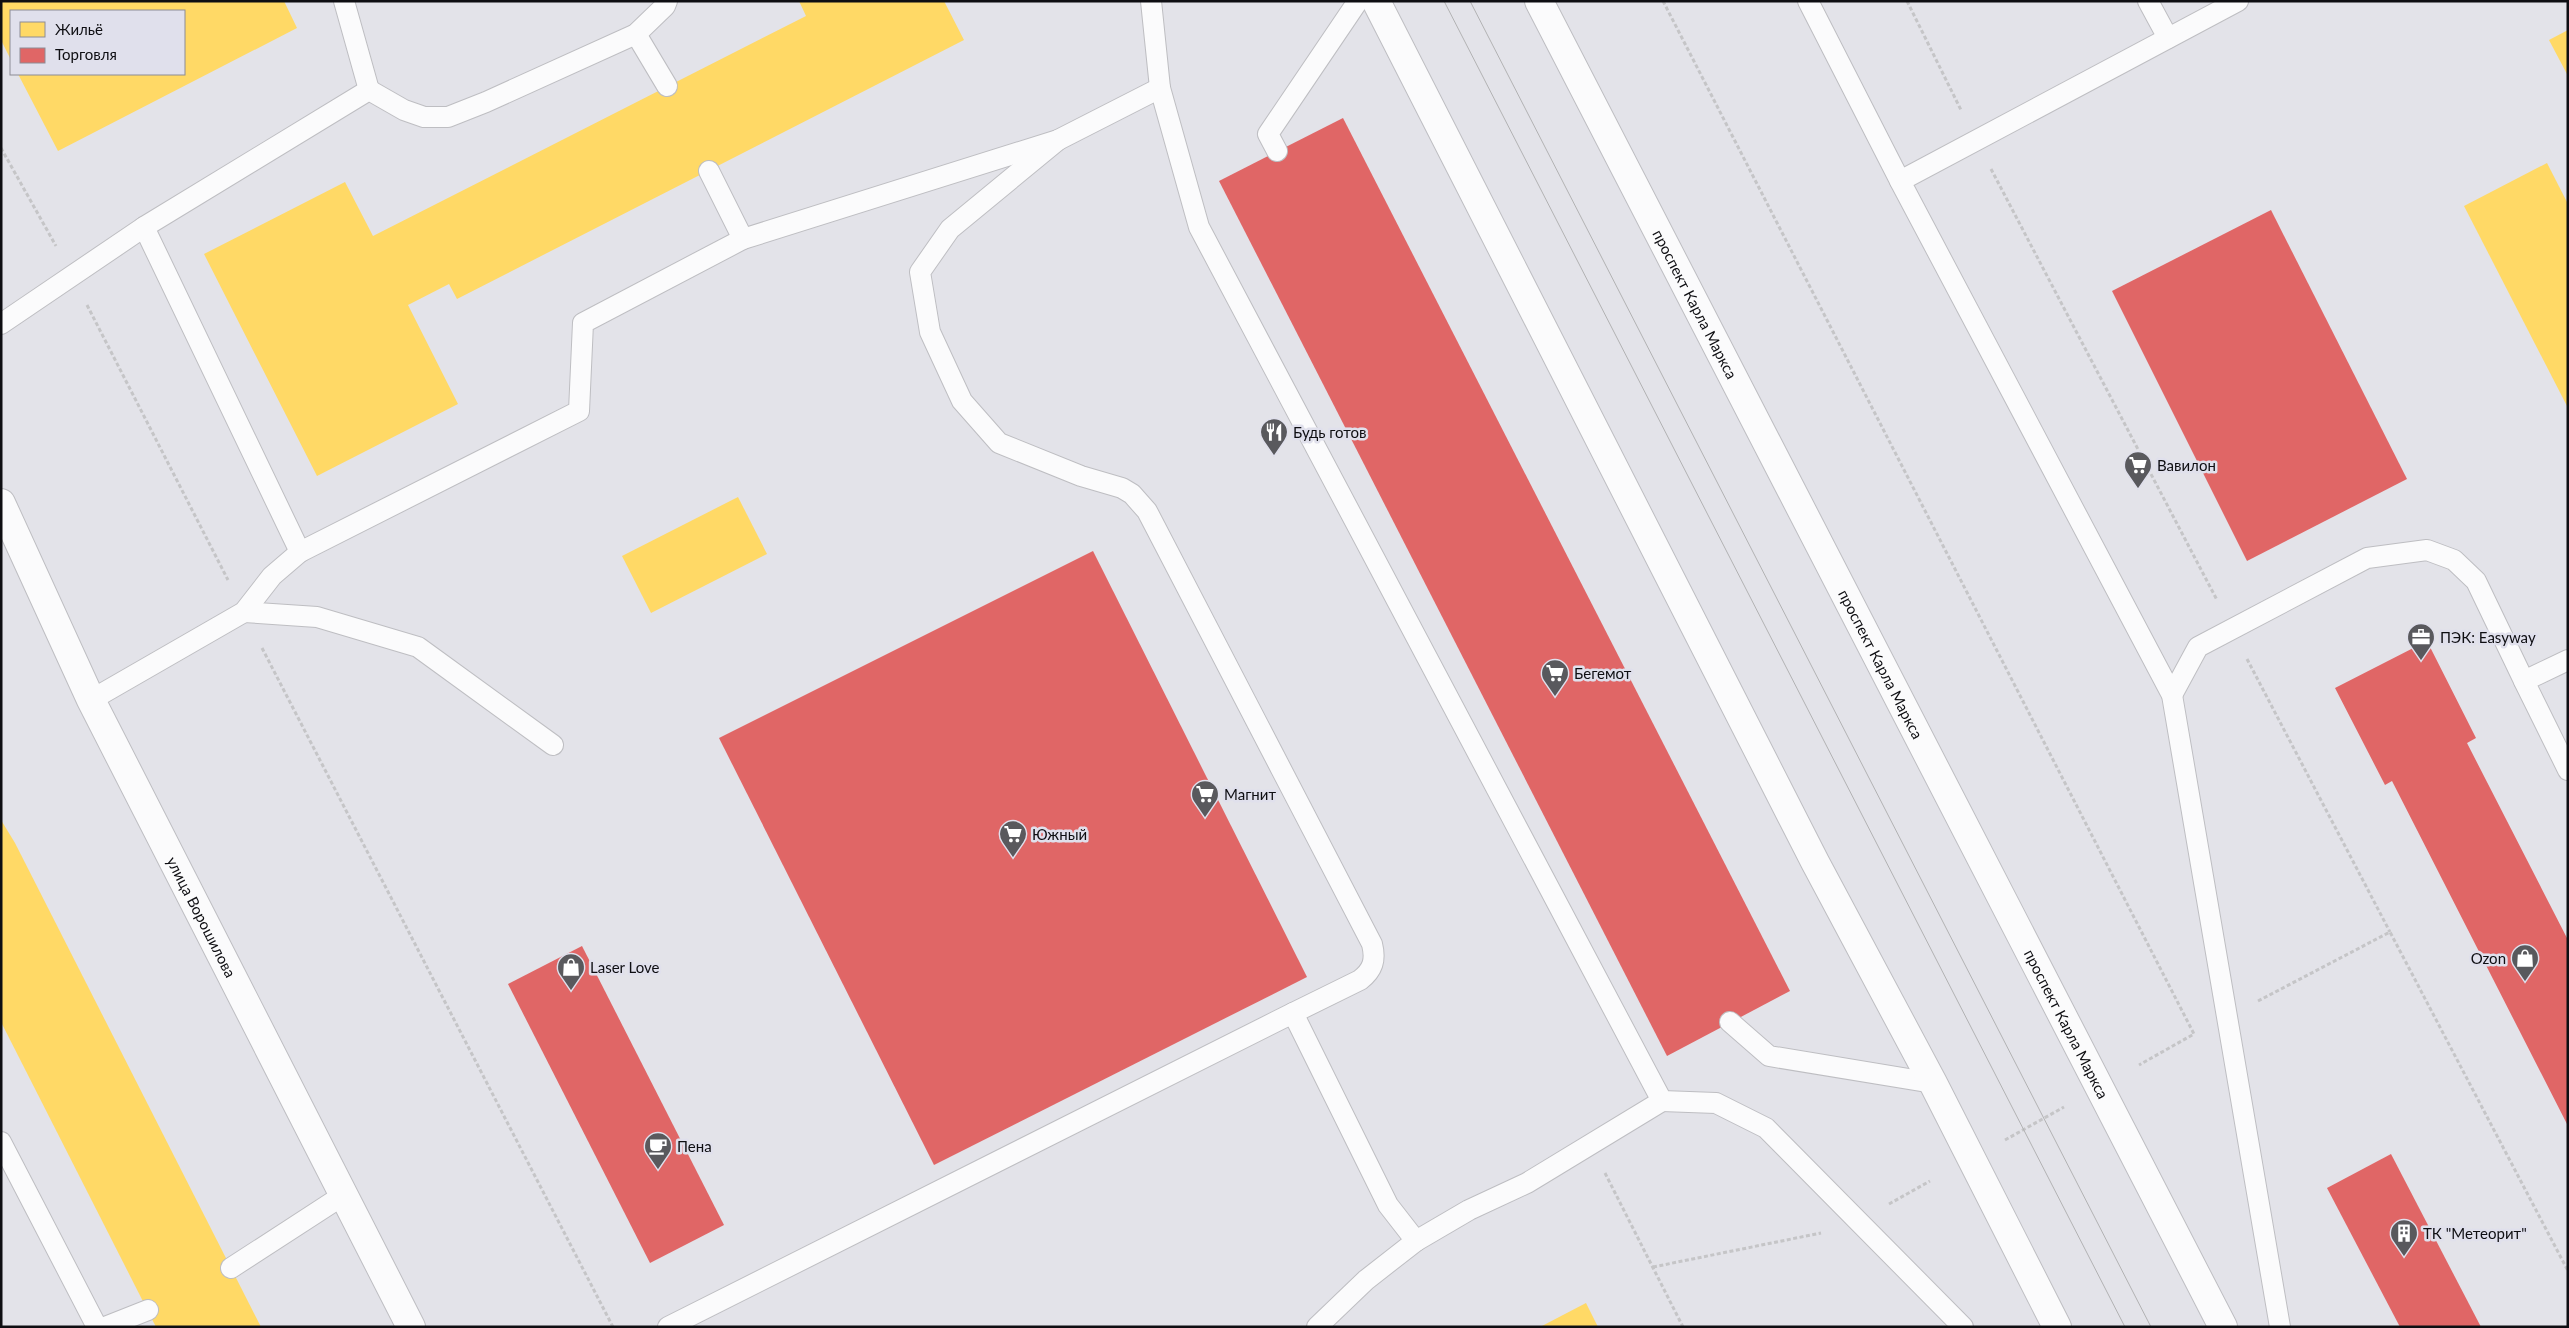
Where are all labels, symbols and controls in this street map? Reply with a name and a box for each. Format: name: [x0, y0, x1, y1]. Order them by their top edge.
legend: [10, 10, 185, 75]
text: Жильё: [55, 20, 103, 38]
text: Торговля: [55, 45, 117, 63]
street label: проспект Карла Маркса: [1649, 226, 1741, 382]
restaurant icon: Будь готов: [1259, 417, 1289, 456]
place label: Будь готов: [1293, 423, 1367, 441]
supermarket icon: Вавилон: [2123, 450, 2153, 489]
place label: Вавилон: [2157, 456, 2216, 474]
street label: проспект Карла Маркса: [1835, 586, 1927, 742]
office icon: ПЭК: Easyway: [2406, 622, 2436, 661]
place label: ПЭК: Easyway: [2440, 628, 2536, 646]
supermarket icon: Бегемот: [1540, 658, 1570, 697]
place label: Бегемот: [1574, 664, 1632, 682]
supermarket icon: Магнит: [1190, 779, 1220, 818]
place label: Магнит: [1224, 785, 1276, 803]
supermarket icon: Южный: [998, 819, 1028, 858]
place label: Южный: [1032, 825, 1087, 843]
street label: улица Ворошилова: [163, 853, 240, 980]
shop icon: Ozon: [2510, 943, 2540, 982]
street label: проспект Карла Маркса: [2021, 946, 2113, 1102]
place label: Ozon: [2471, 949, 2506, 967]
shop icon: Laser Love: [556, 952, 586, 991]
place label: Laser Love: [590, 958, 660, 976]
cafe icon: Пена: [643, 1131, 673, 1170]
place label: Пена: [677, 1137, 712, 1155]
building icon: ТК "Метеорит": [2389, 1218, 2419, 1257]
place label: ТК "Метеорит": [2423, 1224, 2527, 1242]

